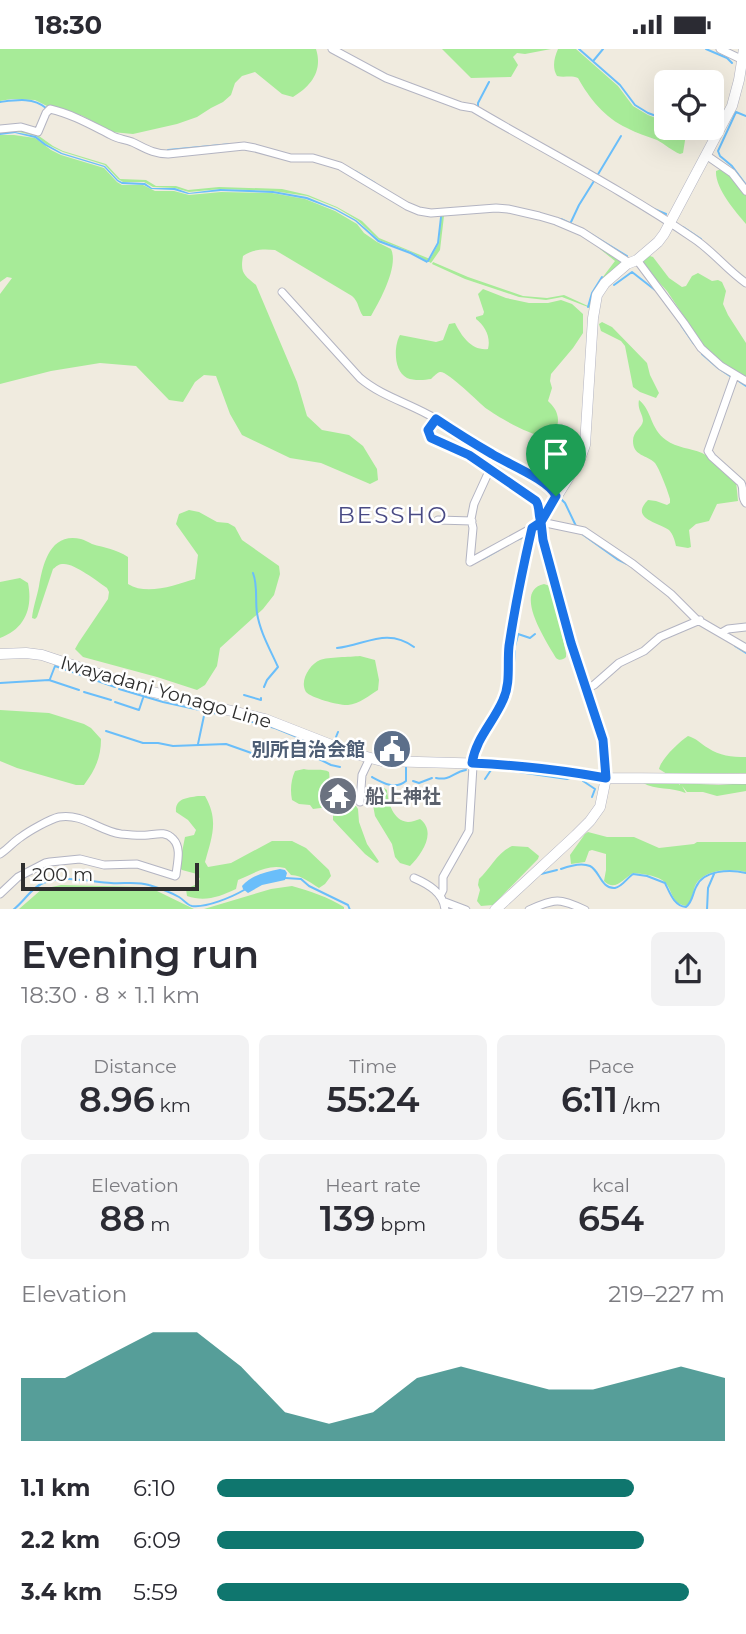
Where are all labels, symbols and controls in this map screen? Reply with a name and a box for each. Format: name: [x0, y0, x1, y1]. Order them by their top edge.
text: 18:30: [35, 9, 102, 41]
map controls: [654, 70, 724, 140]
button: locate: [654, 70, 724, 140]
pin: [526, 424, 586, 496]
icon: arrive: [537, 435, 575, 473]
district label: BESSHO: [337, 501, 449, 529]
street label: Iwayadani Yonago Line: [58, 651, 274, 733]
public building icon: 別所自治会館: [371, 728, 413, 770]
place label: 別所自治会館: [251, 738, 365, 761]
temple icon: 船上神社: [317, 775, 359, 817]
place label: 船上神社: [365, 785, 441, 808]
scale bar: [21, 860, 200, 892]
text: 200 m: [32, 863, 93, 886]
text: Evening run: [21, 931, 259, 978]
button: share: [651, 932, 725, 1006]
text: 18:30 · 8 × 1.1 km: [21, 981, 200, 1009]
text: Distance: [93, 1055, 177, 1078]
text: Time: [349, 1055, 397, 1078]
text: Pace: [588, 1055, 634, 1078]
text: 8.96: [79, 1078, 155, 1121]
text: 55:24: [327, 1078, 419, 1121]
text: 6:11: [561, 1078, 618, 1121]
text: km: [155, 1094, 191, 1117]
text: /km: [618, 1094, 661, 1117]
text: Elevation: [91, 1174, 179, 1197]
text: Heart rate: [325, 1174, 421, 1197]
text: kcal: [592, 1174, 630, 1197]
text: 88: [100, 1197, 145, 1240]
text: 139: [320, 1197, 375, 1240]
text: 654: [578, 1197, 644, 1240]
text: m: [145, 1213, 170, 1236]
text: bpm: [375, 1213, 426, 1236]
text: Elevation: [21, 1280, 127, 1308]
text: 219–227 m: [608, 1280, 725, 1308]
text: 1.1 km: [21, 1474, 90, 1502]
text: 6:10: [133, 1474, 175, 1502]
text: 2.2 km: [21, 1526, 100, 1554]
text: 6:09: [133, 1526, 181, 1554]
text: 3.4 km: [21, 1578, 102, 1606]
text: 5:59: [133, 1578, 178, 1606]

